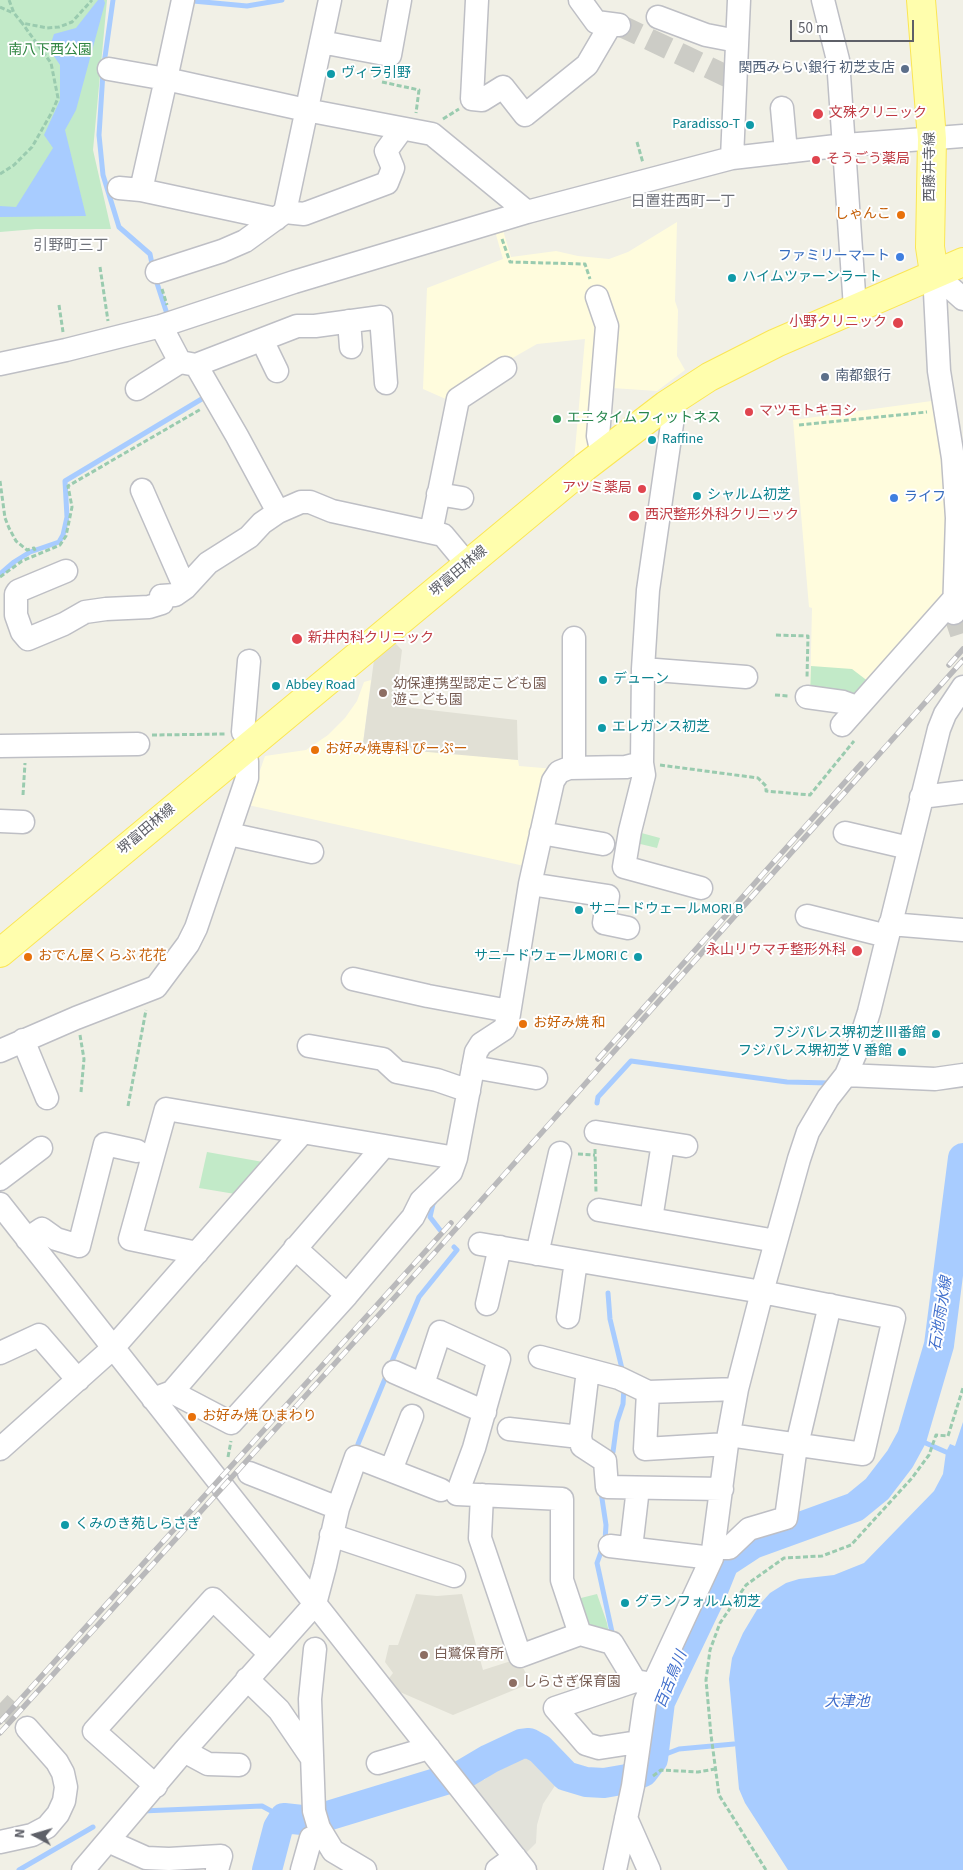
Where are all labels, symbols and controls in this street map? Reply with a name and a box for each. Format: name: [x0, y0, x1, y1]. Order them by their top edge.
scale bar: [793, 10, 917, 42]
text: 50 m: [798, 18, 828, 39]
park label: 南八下西公園: [8, 43, 92, 59]
place label: 関西みらい銀行 初芝支店: [738, 61, 895, 77]
marker: 関西みらい銀行 初芝支店: [899, 63, 911, 75]
place label: ヴィラ引野: [341, 66, 411, 82]
marker: ヴィラ引野: [325, 68, 337, 80]
place label: 文殊クリニック: [829, 106, 927, 122]
marker: 文殊クリニック: [811, 107, 825, 121]
place label: Paradisso-T: [672, 117, 740, 133]
marker: Paradisso-T: [744, 119, 756, 131]
street label: 西藤井寺線: [923, 132, 939, 202]
place label: そうごう薬局: [826, 152, 910, 168]
marker: そうごう薬局: [810, 154, 822, 166]
district label: 日置荘西町一丁: [631, 194, 735, 212]
place label: しゃんこ: [835, 207, 891, 223]
marker: しゃんこ: [895, 209, 907, 221]
district label: 引野町三丁: [34, 238, 108, 256]
place label: ファミリーマート: [778, 249, 890, 265]
marker: ファミリーマート: [894, 251, 906, 263]
place label: ハイムツァーンラート: [742, 270, 882, 286]
marker: ハイムツァーンラート: [726, 272, 738, 284]
place label: 小野クリニック: [789, 315, 887, 331]
marker: 小野クリニック: [891, 316, 905, 330]
place label: 南都銀行: [835, 369, 891, 385]
marker: 南都銀行: [819, 371, 831, 383]
place label: マツモトキヨシ: [759, 404, 857, 420]
marker: マツモトキヨシ: [743, 406, 755, 418]
place label: エニタイムフィットネス: [567, 411, 721, 427]
marker: エニタイムフィットネス: [551, 413, 563, 425]
place label: Raffine: [662, 432, 703, 448]
marker: Raffine: [646, 434, 658, 446]
place label: アツミ薬局: [562, 481, 632, 497]
marker: アツミ薬局: [636, 483, 648, 495]
place label: シャルム初芝: [707, 488, 791, 504]
marker: シャルム初芝: [691, 490, 703, 502]
place label: ライフ: [904, 490, 946, 506]
marker: ライフ: [888, 492, 900, 504]
place label: 西沢整形外科クリニック: [645, 508, 799, 524]
marker: 西沢整形外科クリニック: [627, 509, 641, 523]
street label: 堺富田林線: [427, 543, 491, 601]
place label: 新井内科クリニック: [308, 631, 434, 647]
marker: 新井内科クリニック: [290, 632, 304, 646]
place label: デューン: [613, 672, 669, 688]
marker: デューン: [597, 674, 609, 686]
place label: 幼保連携型認定こども園 遊こども園: [393, 677, 547, 710]
place label: Abbey Road: [286, 678, 355, 694]
marker: Abbey Road: [270, 680, 282, 692]
marker: 幼保連携型認定こども園 遊こども園: [377, 687, 389, 699]
place label: エレガンス初芝: [612, 720, 710, 736]
marker: エレガンス初芝: [596, 722, 608, 734]
place label: お好み焼専科 ぴーぷー: [325, 742, 468, 758]
marker: お好み焼専科 ぴーぷー: [309, 744, 321, 756]
street label: 堺富田林線: [115, 801, 179, 859]
place label: サニードウェールMORI B: [589, 902, 743, 918]
marker: サニードウェールMORI B: [573, 904, 585, 916]
place label: 永山リウマチ整形外科: [706, 943, 846, 959]
marker: 永山リウマチ整形外科: [850, 944, 864, 958]
place label: おでん屋くらぶ 花花: [38, 949, 167, 965]
place label: サニードウェールMORI C: [474, 949, 628, 965]
marker: おでん屋くらぶ 花花: [22, 951, 34, 963]
marker: サニードウェールMORI C: [632, 951, 644, 963]
place label: お好み焼 和: [533, 1016, 606, 1032]
marker: お好み焼 和: [517, 1018, 529, 1030]
place label: フジパレス堺初芝Ⅲ番館: [772, 1026, 926, 1042]
marker: フジパレス堺初芝Ⅲ番館: [930, 1028, 942, 1040]
place label: フジパレス堺初芝Ⅴ番館: [738, 1044, 892, 1060]
marker: フジパレス堺初芝Ⅴ番館: [896, 1046, 908, 1058]
water label: 石池雨水線: [927, 1276, 957, 1352]
place label: お好み焼 ひまわり: [202, 1409, 317, 1425]
marker: お好み焼 ひまわり: [186, 1411, 198, 1423]
place label: くみのき苑しらさぎ: [75, 1517, 201, 1533]
marker: くみのき苑しらさぎ: [59, 1519, 71, 1531]
place label: グランフォルム初芝: [635, 1595, 761, 1611]
marker: グランフォルム初芝: [619, 1597, 631, 1609]
place label: 白鷺保育所: [434, 1647, 504, 1663]
marker: 白鷺保育所: [418, 1649, 430, 1661]
water label: 百舌鳥川: [652, 1649, 692, 1711]
place label: しらさぎ保育園: [523, 1675, 621, 1691]
marker: しらさぎ保育園: [507, 1677, 519, 1689]
water label: 大津池: [825, 1694, 869, 1712]
north arrow: [10, 1810, 60, 1860]
text: N: [10, 1828, 31, 1839]

